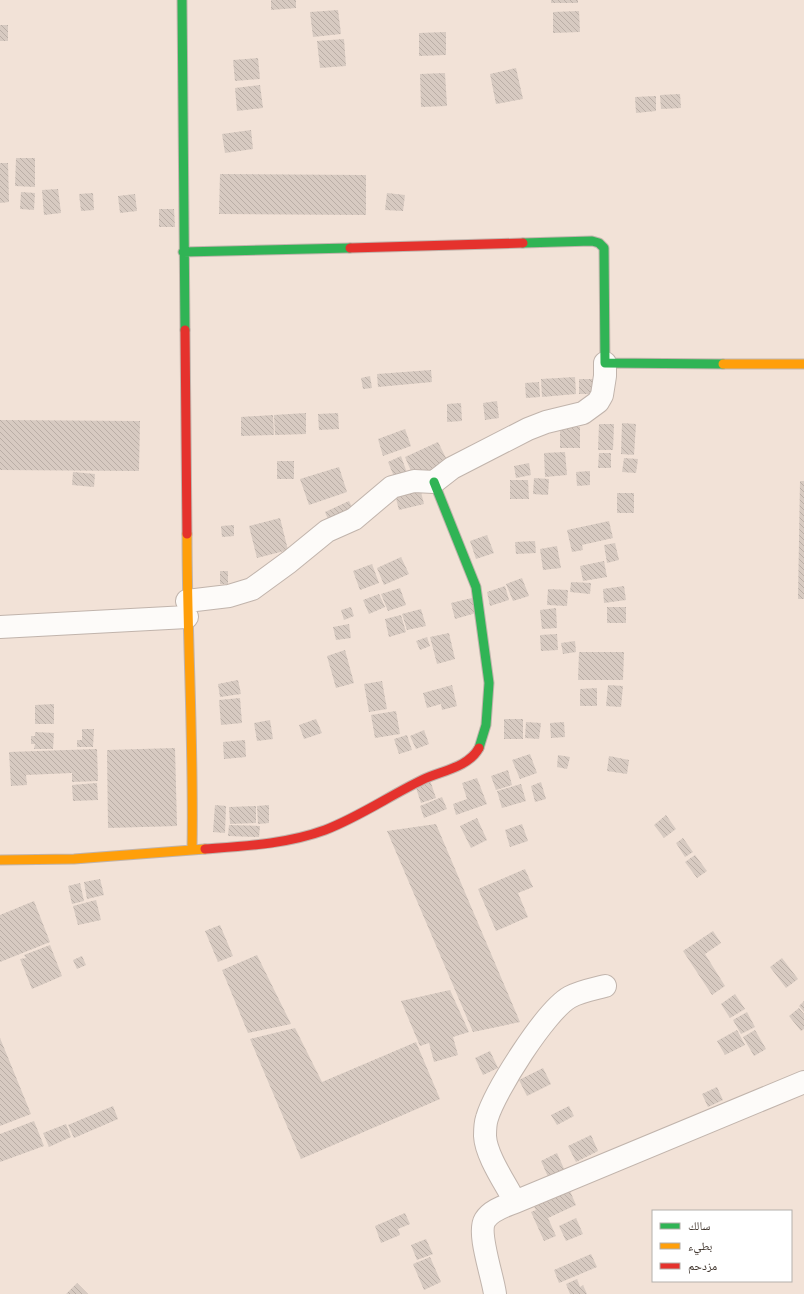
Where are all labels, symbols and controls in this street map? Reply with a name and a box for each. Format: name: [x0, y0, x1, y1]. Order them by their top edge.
legend: [652, 1210, 792, 1282]
text: سالك: [688, 1217, 710, 1233]
text: بطيء: [688, 1237, 712, 1256]
text: مزدحم: [688, 1257, 717, 1274]

